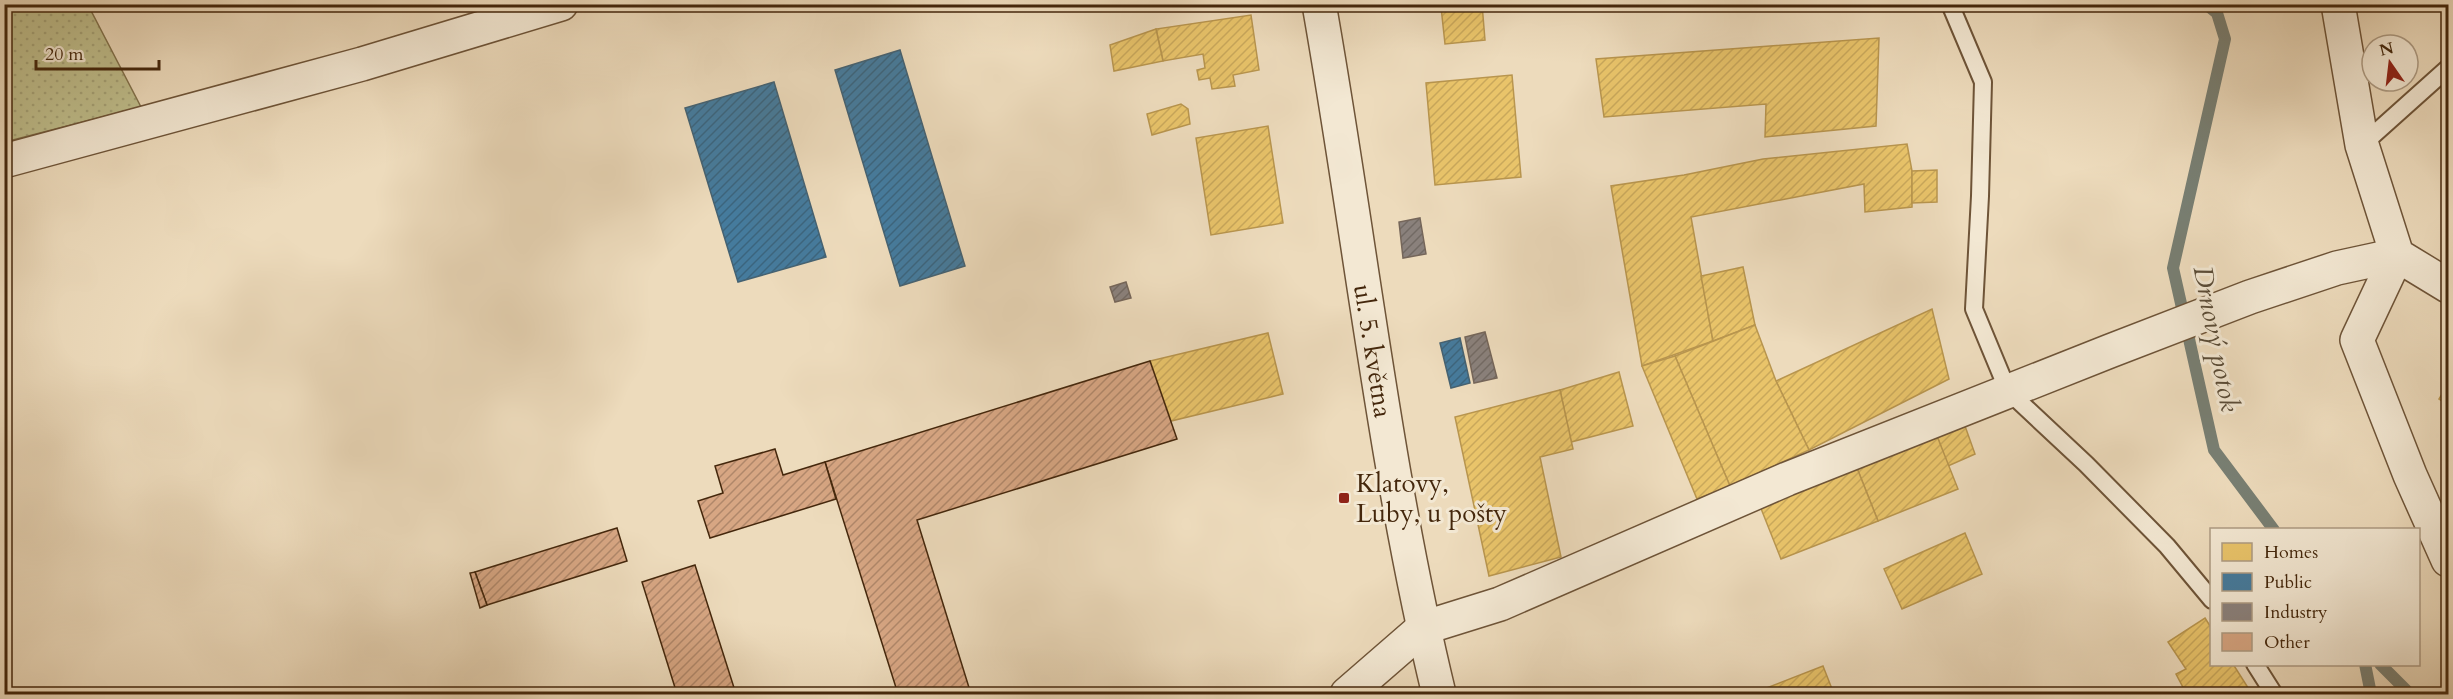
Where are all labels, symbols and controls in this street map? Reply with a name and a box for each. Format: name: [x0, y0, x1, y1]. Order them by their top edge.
scale bar: [36, 33, 159, 71]
north arrow: [2360, 33, 2420, 93]
text: N: [2377, 37, 2396, 62]
text: 20 m: [45, 42, 84, 67]
water label: Drnový potok: [2184, 263, 2248, 416]
street label: ul. 5. května: [1345, 282, 1401, 420]
place label: Klatovy, Luby, u pošty: [1356, 466, 1507, 531]
marker: Klatovy, Luby, u pošty: [1337, 491, 1351, 505]
legend: [2210, 528, 2420, 666]
text: Homes: [2264, 540, 2318, 565]
text: Public: [2264, 570, 2312, 595]
text: Industry: [2264, 600, 2328, 625]
text: Other: [2264, 630, 2310, 655]

